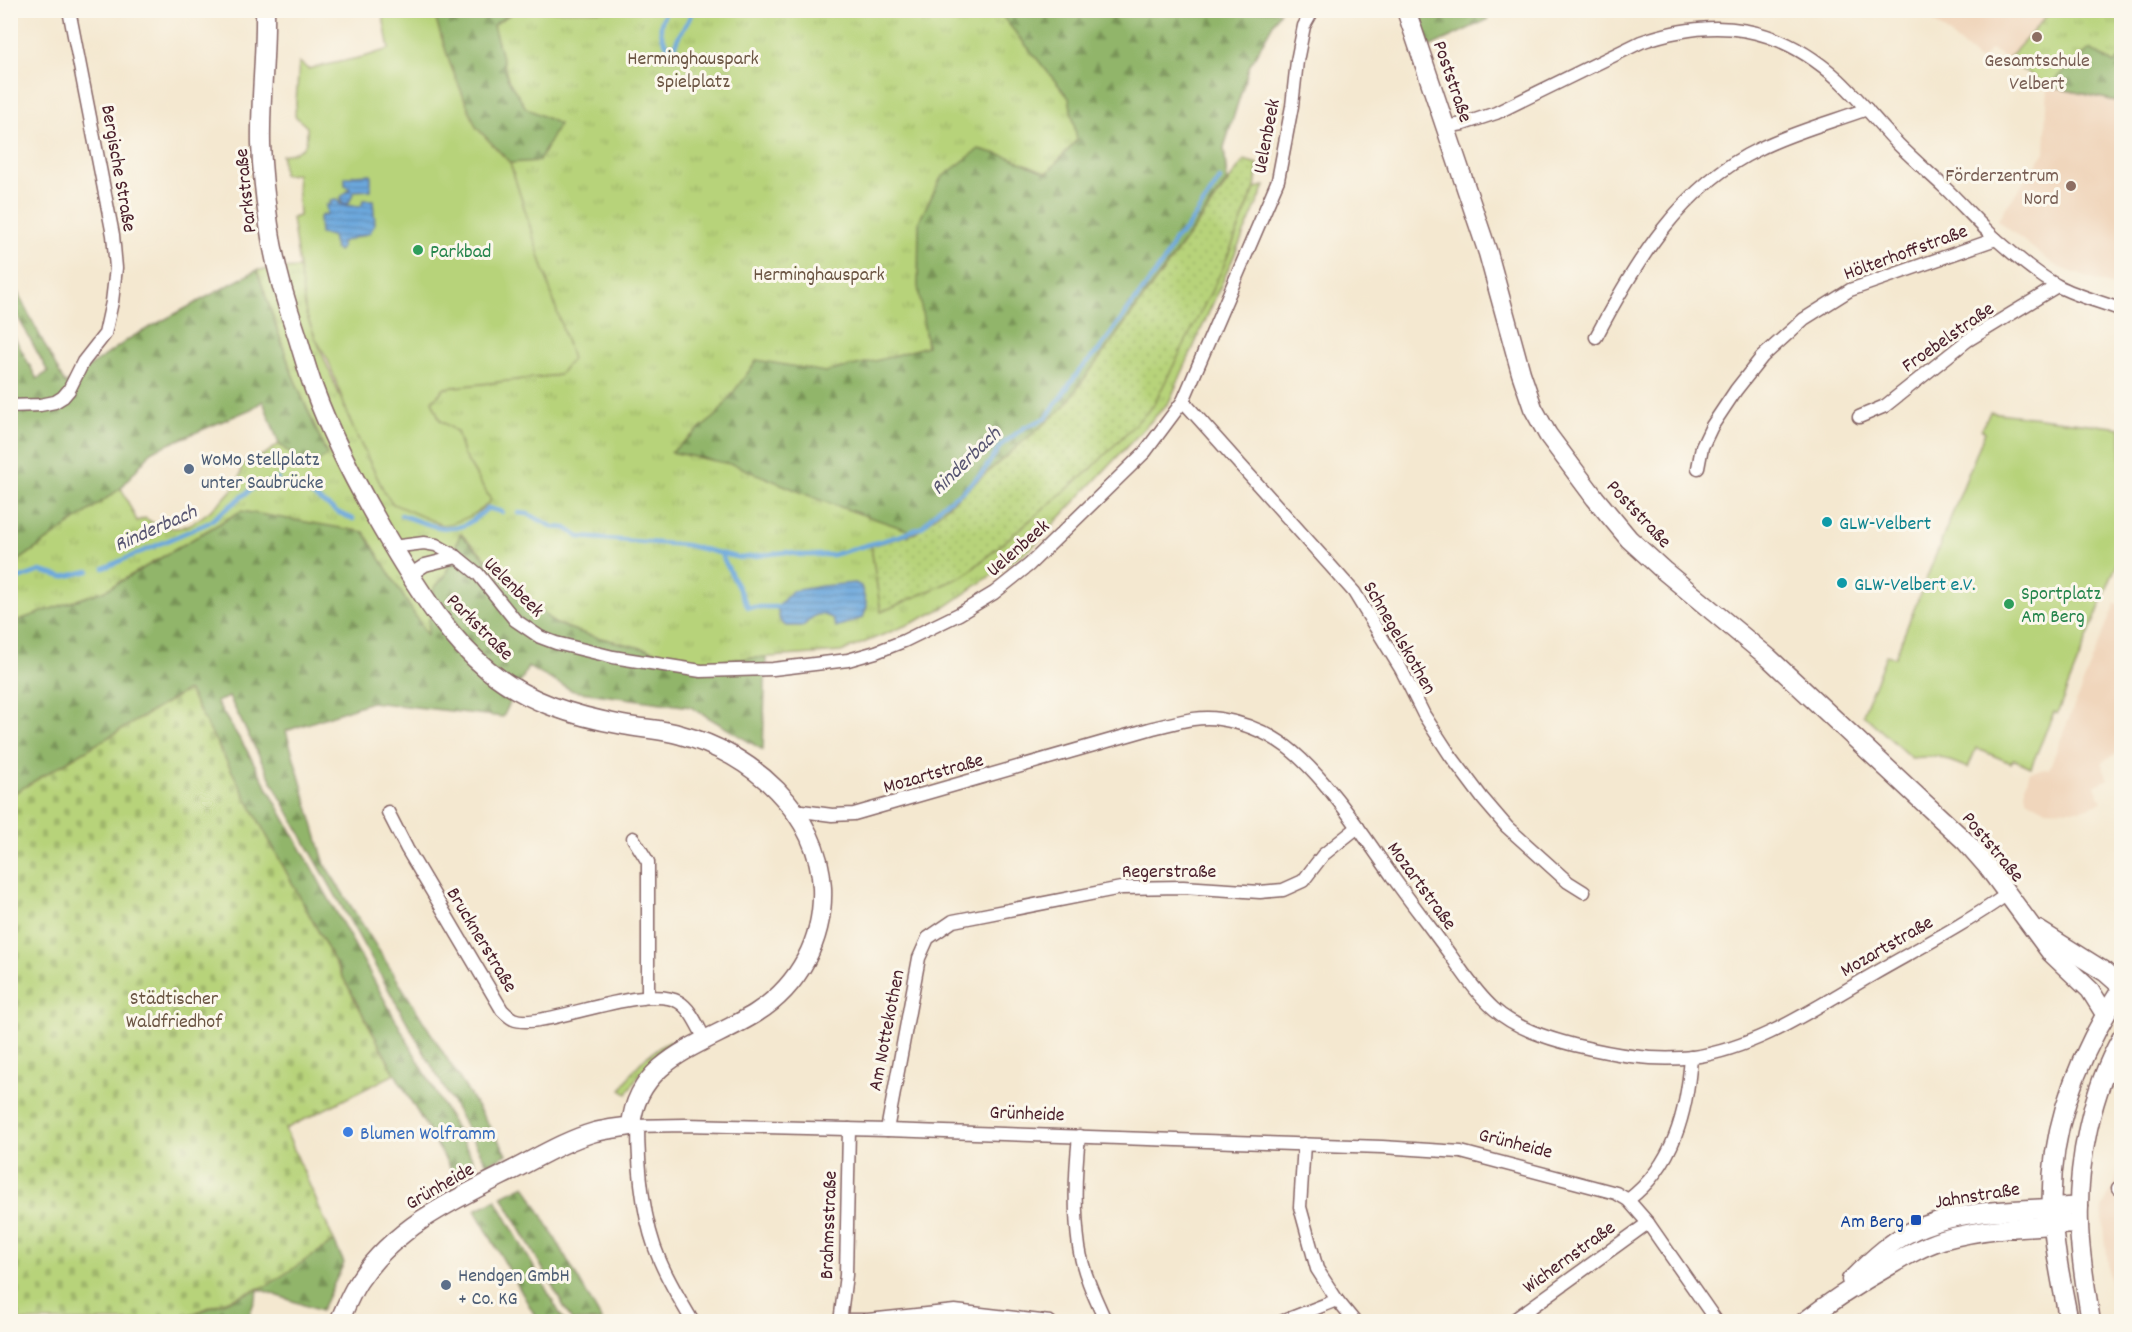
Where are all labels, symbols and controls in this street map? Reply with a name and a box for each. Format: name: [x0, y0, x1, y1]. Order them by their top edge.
marker: Gesamtschule Velbert: [2030, 30, 2044, 44]
street label: Poststraße: [1424, 37, 1478, 127]
park label: Herminghauspark Spielplatz: [627, 46, 759, 97]
place label: Gesamtschule Velbert: [1984, 48, 2090, 99]
street label: Uelenbeek: [1247, 97, 1289, 176]
street label: Bergische Straße: [92, 103, 142, 234]
street label: Parkstraße: [229, 147, 265, 234]
place label: Förderzentrum Nord: [1945, 163, 2059, 214]
marker: Förderzentrum Nord: [2064, 179, 2078, 193]
street label: Hölterhoffstraße: [1840, 218, 1972, 289]
place label: Parkbad: [430, 239, 492, 267]
marker: Parkbad: [411, 243, 425, 257]
park label: Herminghauspark: [753, 262, 885, 290]
street label: Froebelstraße: [1897, 296, 2001, 381]
water label: Rinderbach: [925, 420, 1010, 503]
place label: WoMo Stellplatz unter Saubrücke: [201, 447, 324, 498]
marker: WoMo Stellplatz unter Saubrücke: [182, 462, 196, 476]
street label: Poststraße: [1599, 475, 1677, 556]
water label: Rinderbach: [110, 498, 204, 561]
place label: GLW-Velbert: [1839, 511, 1931, 539]
street label: Uelenbeek: [981, 514, 1057, 585]
marker: GLW-Velbert: [1820, 515, 1834, 529]
street label: Uelenbeek: [476, 551, 550, 625]
place label: GLW-Velbert e.V.: [1854, 572, 1976, 600]
marker: GLW-Velbert e.V.: [1835, 576, 1849, 590]
street label: Schnegelskothen: [1355, 577, 1442, 700]
place label: Sportplatz Am Berg: [2021, 581, 2101, 632]
street label: Parkstraße: [439, 588, 519, 668]
marker: Sportplatz Am Berg: [2002, 597, 2016, 611]
street label: Mozartstraße: [880, 747, 988, 803]
street label: Poststraße: [1954, 806, 2030, 890]
street label: Mozartstraße: [1379, 837, 1462, 937]
street label: Regerstraße: [1122, 859, 1216, 887]
street label: Brucknerstraße: [438, 883, 523, 999]
street label: Mozartstraße: [1836, 910, 1939, 986]
street label: Am Nottekothen: [862, 967, 913, 1094]
park label: Städtischer Waldfriedhof: [126, 986, 223, 1037]
street label: Grünheide: [989, 1100, 1065, 1130]
place label: Blumen Wolframm: [360, 1121, 496, 1149]
street label: Grünheide: [1475, 1122, 1555, 1168]
marker: Blumen Wolframm: [341, 1125, 355, 1139]
street label: Grünheide: [401, 1157, 480, 1219]
street label: Brahmsstraße: [814, 1170, 846, 1280]
street label: Jahnstraße: [1933, 1176, 2022, 1218]
place label: Am Berg: [1840, 1209, 1904, 1237]
marker: Am Berg: [1909, 1213, 1923, 1227]
street label: Wichernstraße: [1518, 1215, 1622, 1302]
place label: Hendgen GmbH + Co. KG: [458, 1263, 570, 1314]
marker: Hendgen GmbH + Co. KG: [439, 1278, 453, 1292]

